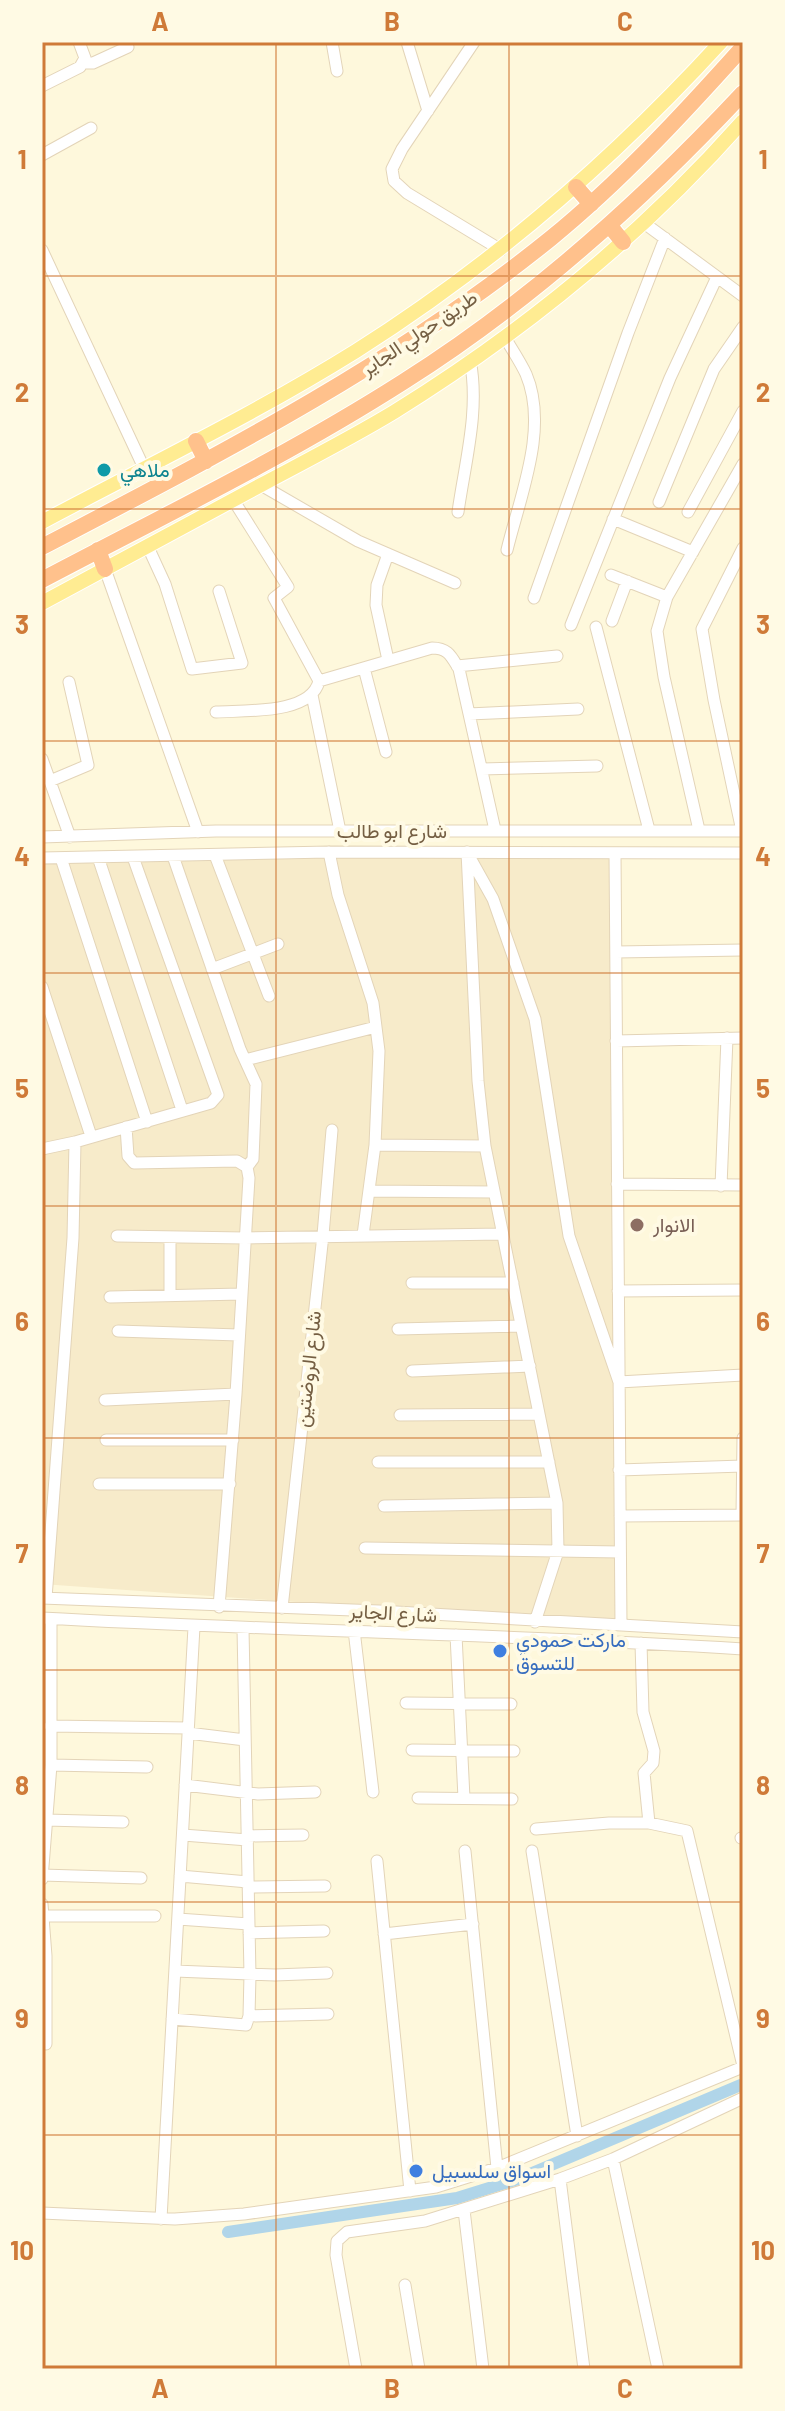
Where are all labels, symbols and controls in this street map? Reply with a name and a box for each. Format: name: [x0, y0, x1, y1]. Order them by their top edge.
text: A: [151, 5, 169, 36]
text: B: [384, 5, 400, 36]
text: C: [617, 5, 633, 36]
text: 1: [17, 143, 27, 174]
text: 1: [758, 143, 768, 174]
street label: طريق حولي الجاير: [355, 284, 485, 385]
text: 2: [15, 376, 29, 407]
text: 2: [756, 376, 770, 407]
place label: ملاهي: [120, 457, 170, 487]
marker: ملاهي: [95, 461, 113, 479]
text: 3: [15, 608, 29, 639]
text: 3: [756, 608, 770, 639]
street label: شارع ابو طالب: [337, 818, 447, 845]
text: 4: [14, 840, 30, 871]
text: 4: [755, 840, 771, 871]
text: 5: [15, 1072, 29, 1103]
text: 5: [756, 1072, 770, 1103]
place label: الانوار: [652, 1212, 695, 1238]
marker: الانوار: [628, 1216, 646, 1234]
text: 6: [15, 1305, 29, 1336]
text: 6: [756, 1305, 770, 1336]
street label: شارع الروضتين: [289, 1309, 328, 1429]
text: 7: [16, 1537, 29, 1568]
text: 7: [757, 1537, 770, 1568]
street label: شارع الجاير: [347, 1598, 438, 1629]
place label: ماركت حمودي للتسوق: [516, 1627, 626, 1676]
marker: ماركت حمودي للتسوق: [491, 1642, 509, 1660]
text: 8: [15, 1769, 29, 1800]
text: 8: [756, 1769, 770, 1800]
text: 9: [15, 2002, 29, 2033]
text: 9: [756, 2002, 770, 2033]
place label: اسواق سلسبيل: [432, 2158, 551, 2184]
marker: اسواق سلسبيل: [407, 2162, 425, 2180]
text: 10: [10, 2234, 34, 2265]
text: 10: [751, 2234, 775, 2265]
text: A: [151, 2372, 169, 2403]
text: B: [384, 2372, 400, 2403]
text: C: [617, 2372, 633, 2403]

